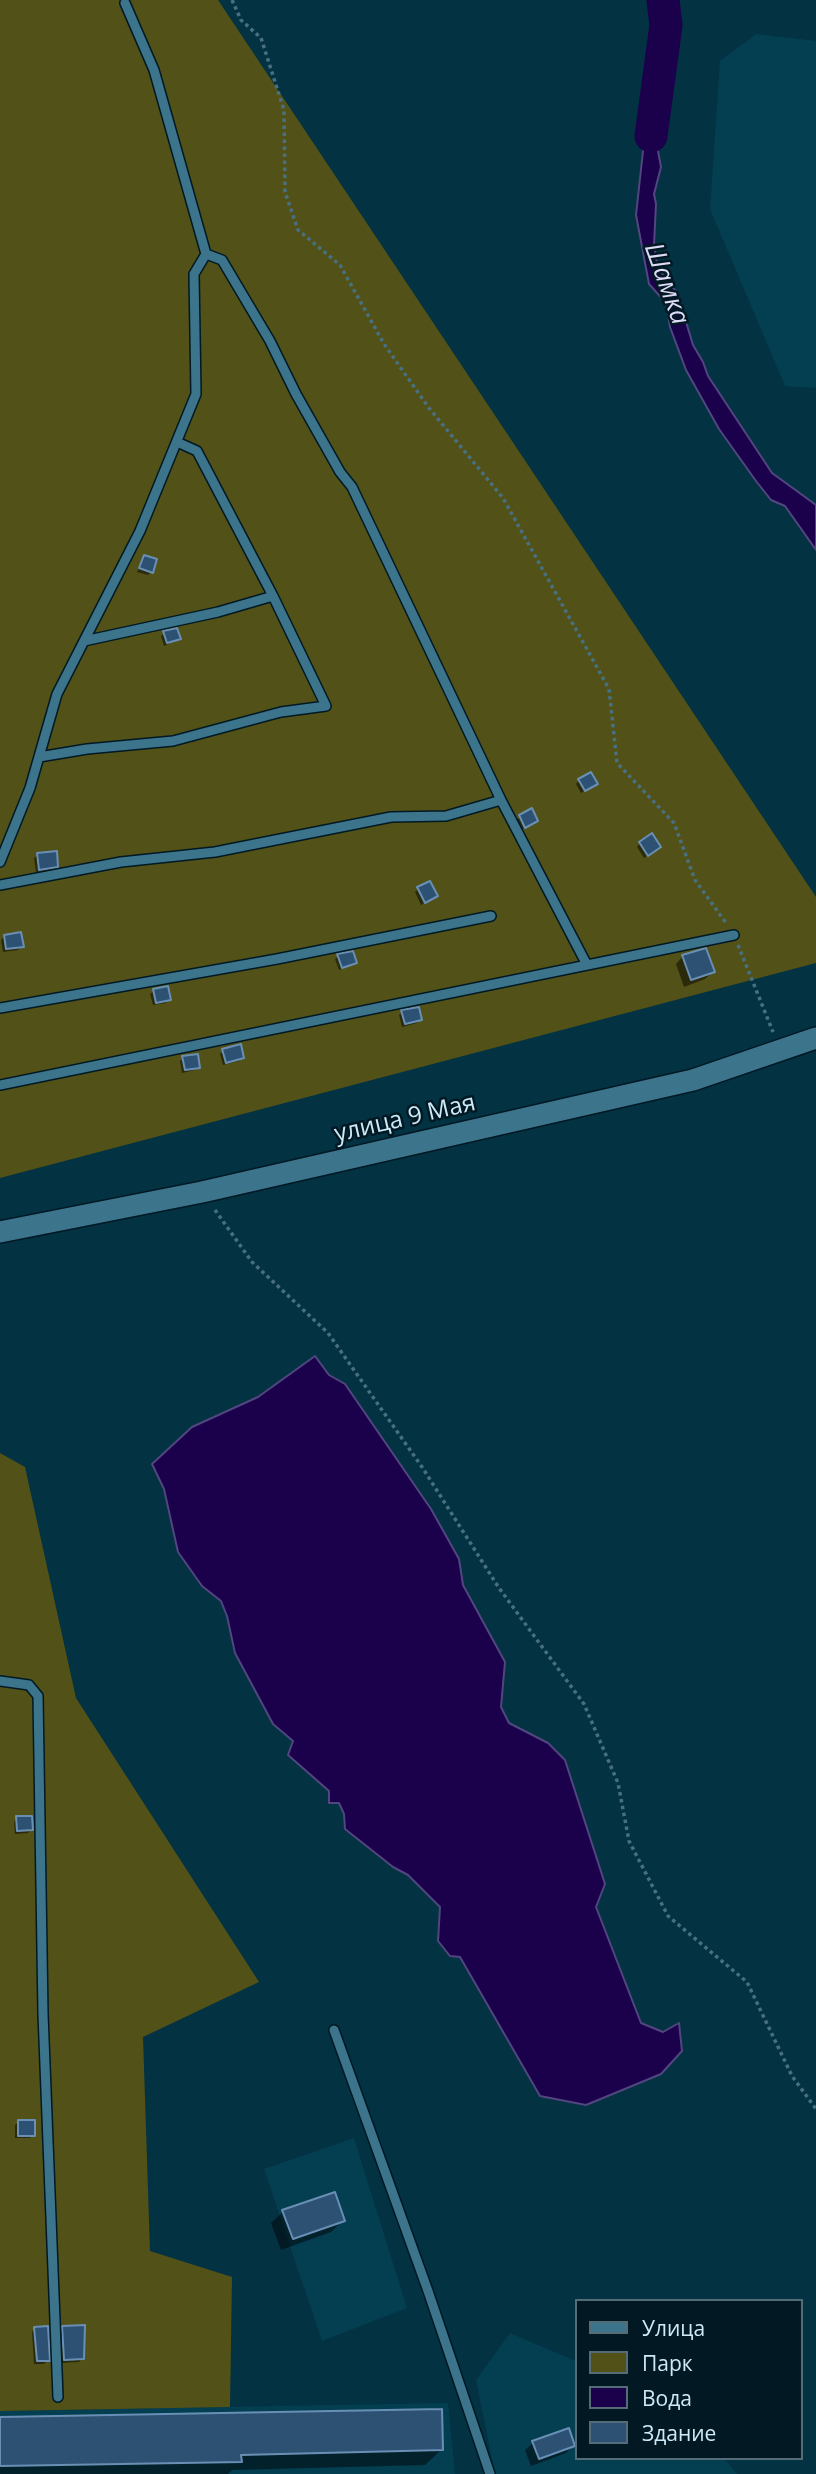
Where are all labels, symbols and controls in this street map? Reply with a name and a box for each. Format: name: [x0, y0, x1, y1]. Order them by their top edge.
water label: Шамка: [637, 239, 695, 329]
street label: улица 9 Мая: [332, 1089, 478, 1149]
legend: [574, 2299, 802, 2460]
text: Улица: [642, 2314, 705, 2342]
text: Парк: [642, 2349, 693, 2377]
text: Вода: [642, 2384, 692, 2412]
text: Здание: [642, 2419, 716, 2447]

